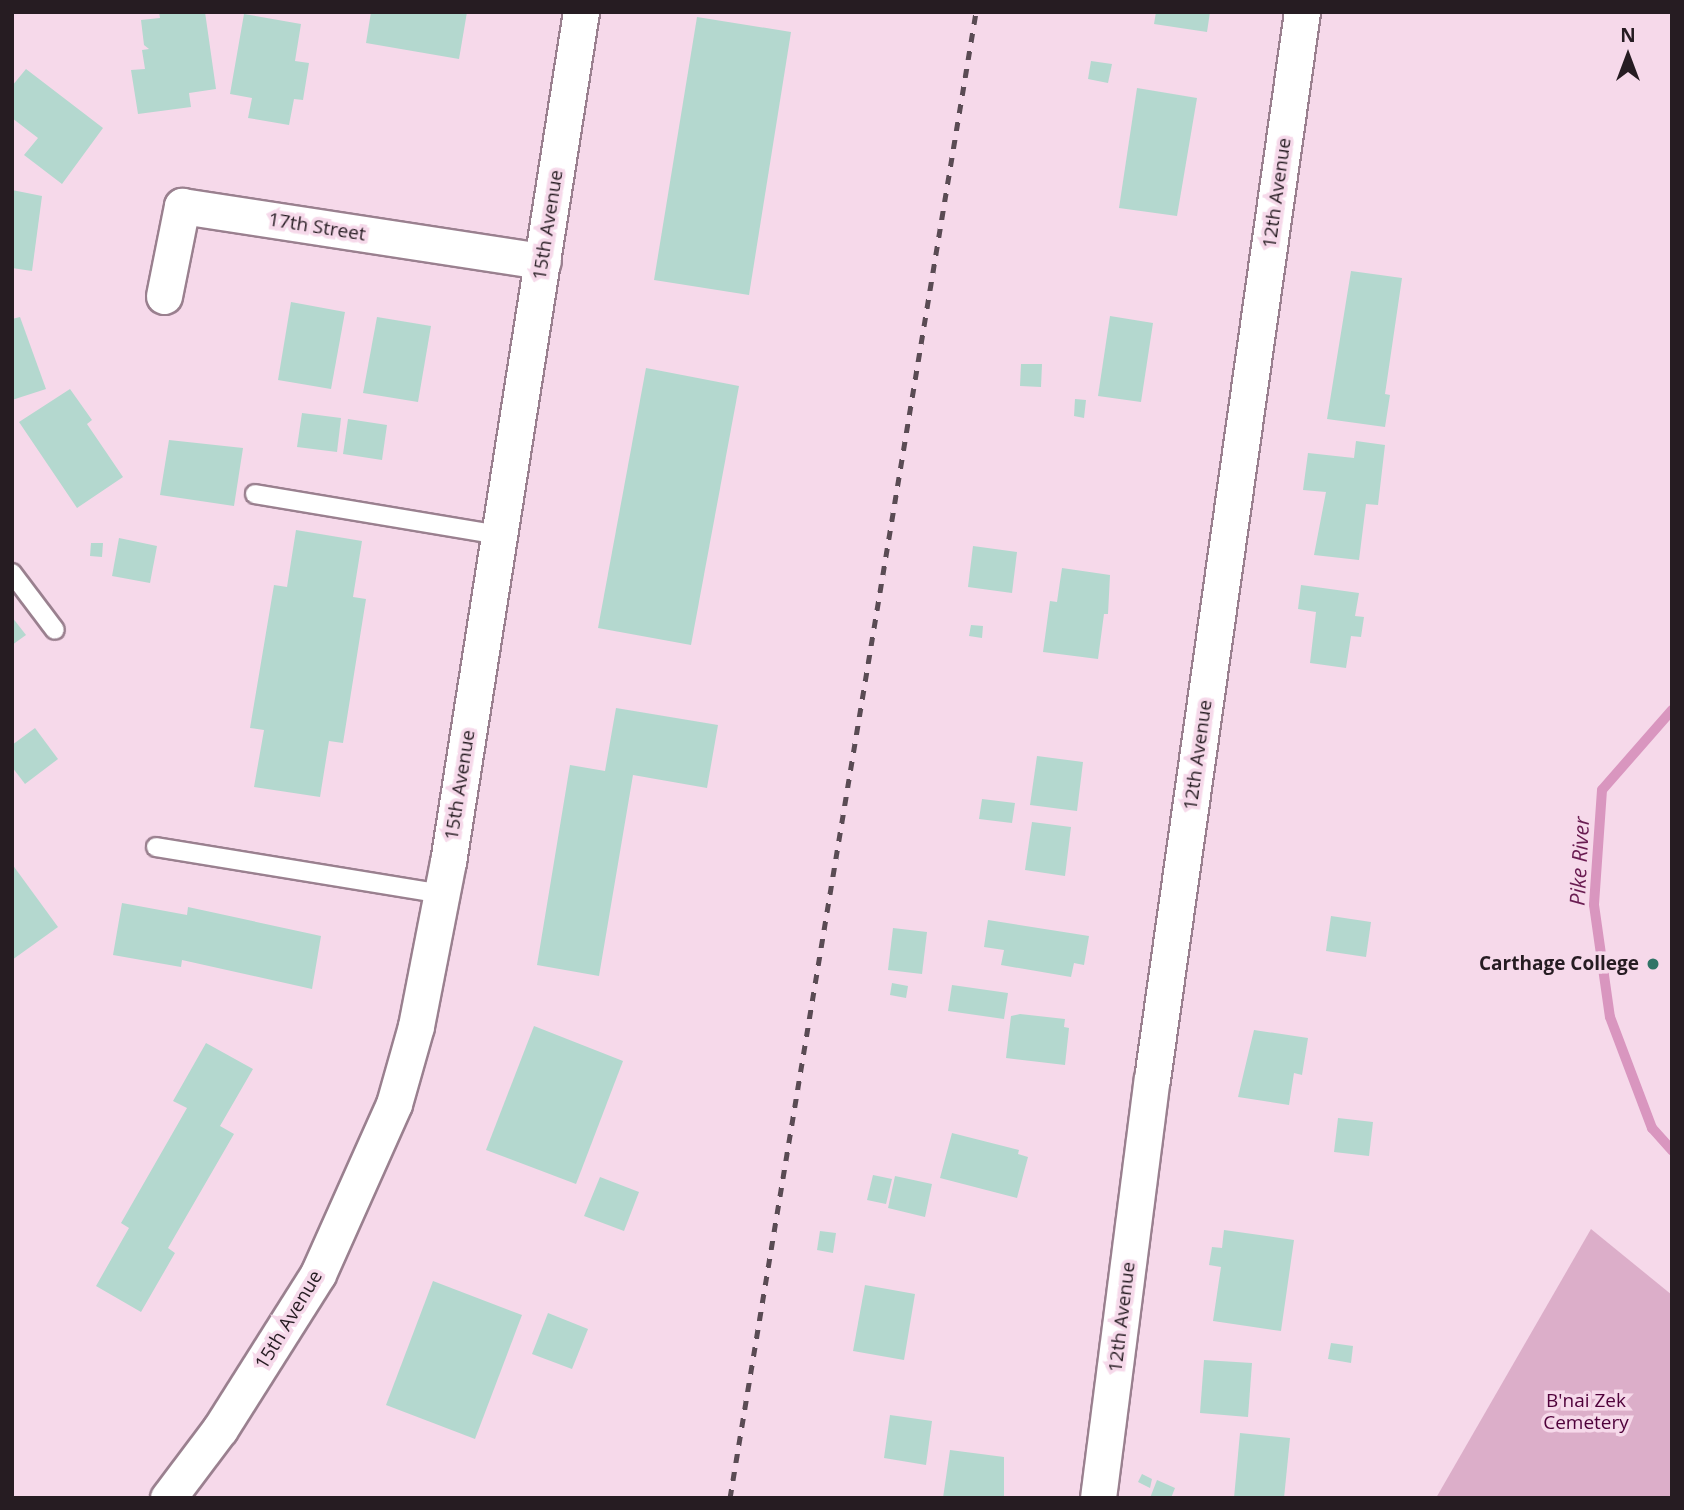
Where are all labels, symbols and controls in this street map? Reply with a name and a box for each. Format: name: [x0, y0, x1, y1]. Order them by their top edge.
north arrow: [1593, 21, 1663, 91]
text: N: [1620, 22, 1636, 48]
street label: 12th Avenue: [1258, 136, 1296, 250]
street label: 15th Avenue: [528, 168, 568, 282]
street label: 17th Street: [267, 208, 367, 246]
street label: 12th Avenue: [1179, 698, 1217, 812]
street label: 15th Avenue: [440, 728, 480, 842]
water label: Pike River: [1564, 816, 1594, 906]
place label: Carthage College: [1479, 953, 1639, 975]
marker: Carthage College: [1645, 956, 1661, 972]
street label: 12th Avenue: [1104, 1260, 1140, 1374]
street label: 15th Avenue: [251, 1266, 327, 1374]
park label: B'nai Zek Cemetery: [1543, 1390, 1629, 1434]

